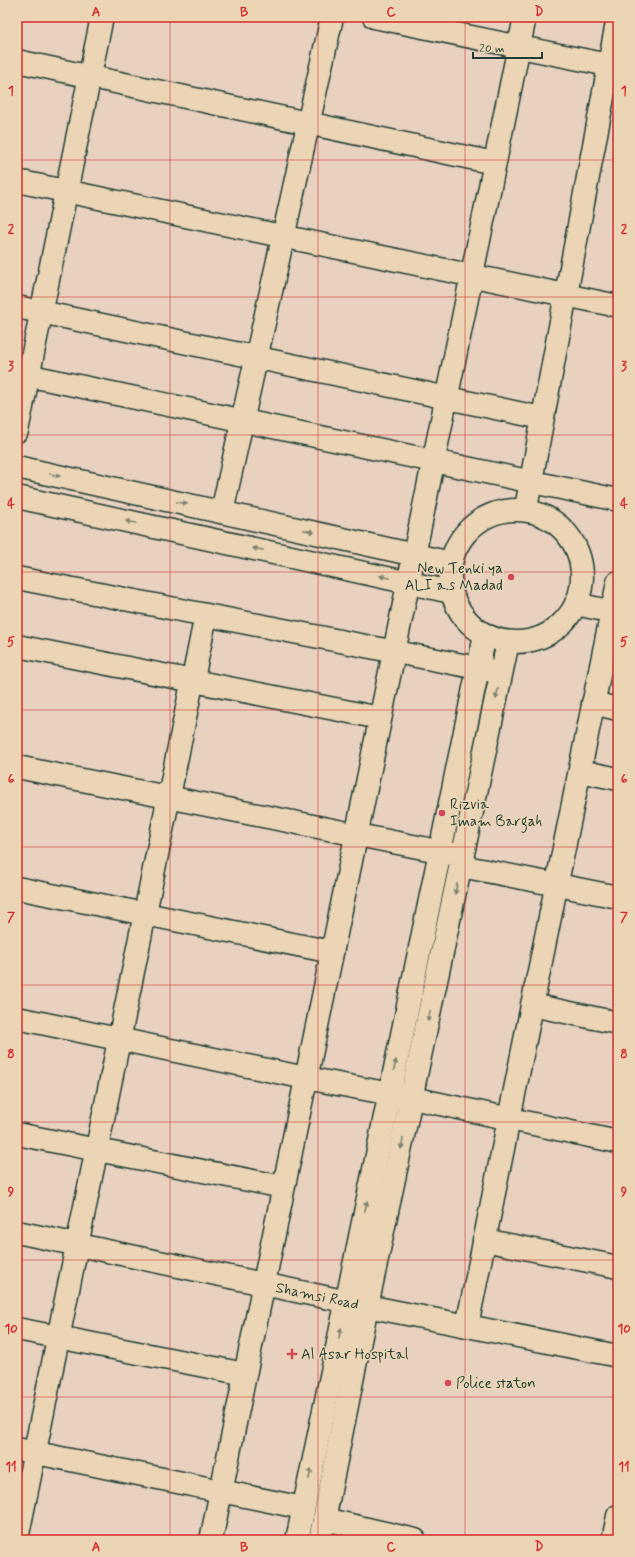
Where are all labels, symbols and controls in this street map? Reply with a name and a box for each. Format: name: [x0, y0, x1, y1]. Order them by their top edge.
text: A: [92, 4, 100, 21]
text: B: [240, 4, 249, 21]
text: C: [386, 4, 396, 21]
text: D: [535, 4, 544, 21]
scale bar: [473, 34, 542, 60]
text: 20 m: [479, 41, 505, 57]
text: 1: [8, 83, 14, 100]
text: 1: [621, 83, 627, 100]
text: 2: [8, 221, 15, 238]
text: 2: [621, 221, 628, 238]
text: 3: [8, 358, 14, 375]
text: 3: [621, 358, 627, 375]
one-way arrow: [49, 473, 61, 479]
text: 4: [7, 496, 15, 513]
text: 4: [620, 496, 628, 513]
one-way arrow: [176, 501, 188, 507]
one-way arrow: [125, 518, 138, 524]
one-way arrow: [303, 529, 315, 535]
one-way arrow: [252, 546, 265, 552]
place label: New Tenki ya ALI a.s Madad: [405, 559, 503, 596]
marker: New Tenki ya ALI a.s Madad: [506, 572, 516, 582]
one-way arrow: [379, 574, 392, 580]
text: 5: [7, 634, 15, 651]
text: 5: [620, 634, 628, 651]
one-way arrow: [494, 687, 500, 700]
text: 6: [8, 771, 15, 788]
text: 6: [621, 771, 628, 788]
place label: Rizvia Imam Bargah: [450, 795, 543, 833]
marker: Rizvia Imam Bargah: [437, 808, 447, 818]
one-way arrow: [452, 883, 458, 895]
text: 7: [7, 909, 15, 926]
text: 7: [620, 909, 628, 926]
one-way arrow: [425, 1010, 431, 1023]
text: 8: [7, 1046, 15, 1063]
text: 8: [620, 1046, 628, 1063]
one-way arrow: [393, 1059, 399, 1071]
one-way arrow: [398, 1137, 404, 1150]
text: 9: [8, 1184, 15, 1201]
text: 9: [621, 1184, 628, 1201]
one-way arrow: [364, 1200, 370, 1212]
street label: Shamsi Road: [274, 1278, 361, 1315]
text: 10: [4, 1321, 18, 1338]
text: 10: [617, 1321, 631, 1338]
one-way arrow: [337, 1327, 343, 1340]
place label: Al Asar Hospital: [301, 1345, 409, 1365]
marker: Al Asar Hospital: [286, 1348, 298, 1360]
place label: Police staton: [456, 1374, 536, 1394]
marker: Police staton: [443, 1378, 453, 1388]
text: 11: [5, 1459, 17, 1476]
text: 11: [618, 1459, 630, 1476]
one-way arrow: [308, 1468, 314, 1481]
text: A: [92, 1539, 100, 1556]
text: B: [240, 1539, 249, 1556]
text: C: [386, 1539, 396, 1556]
text: D: [535, 1539, 544, 1556]

